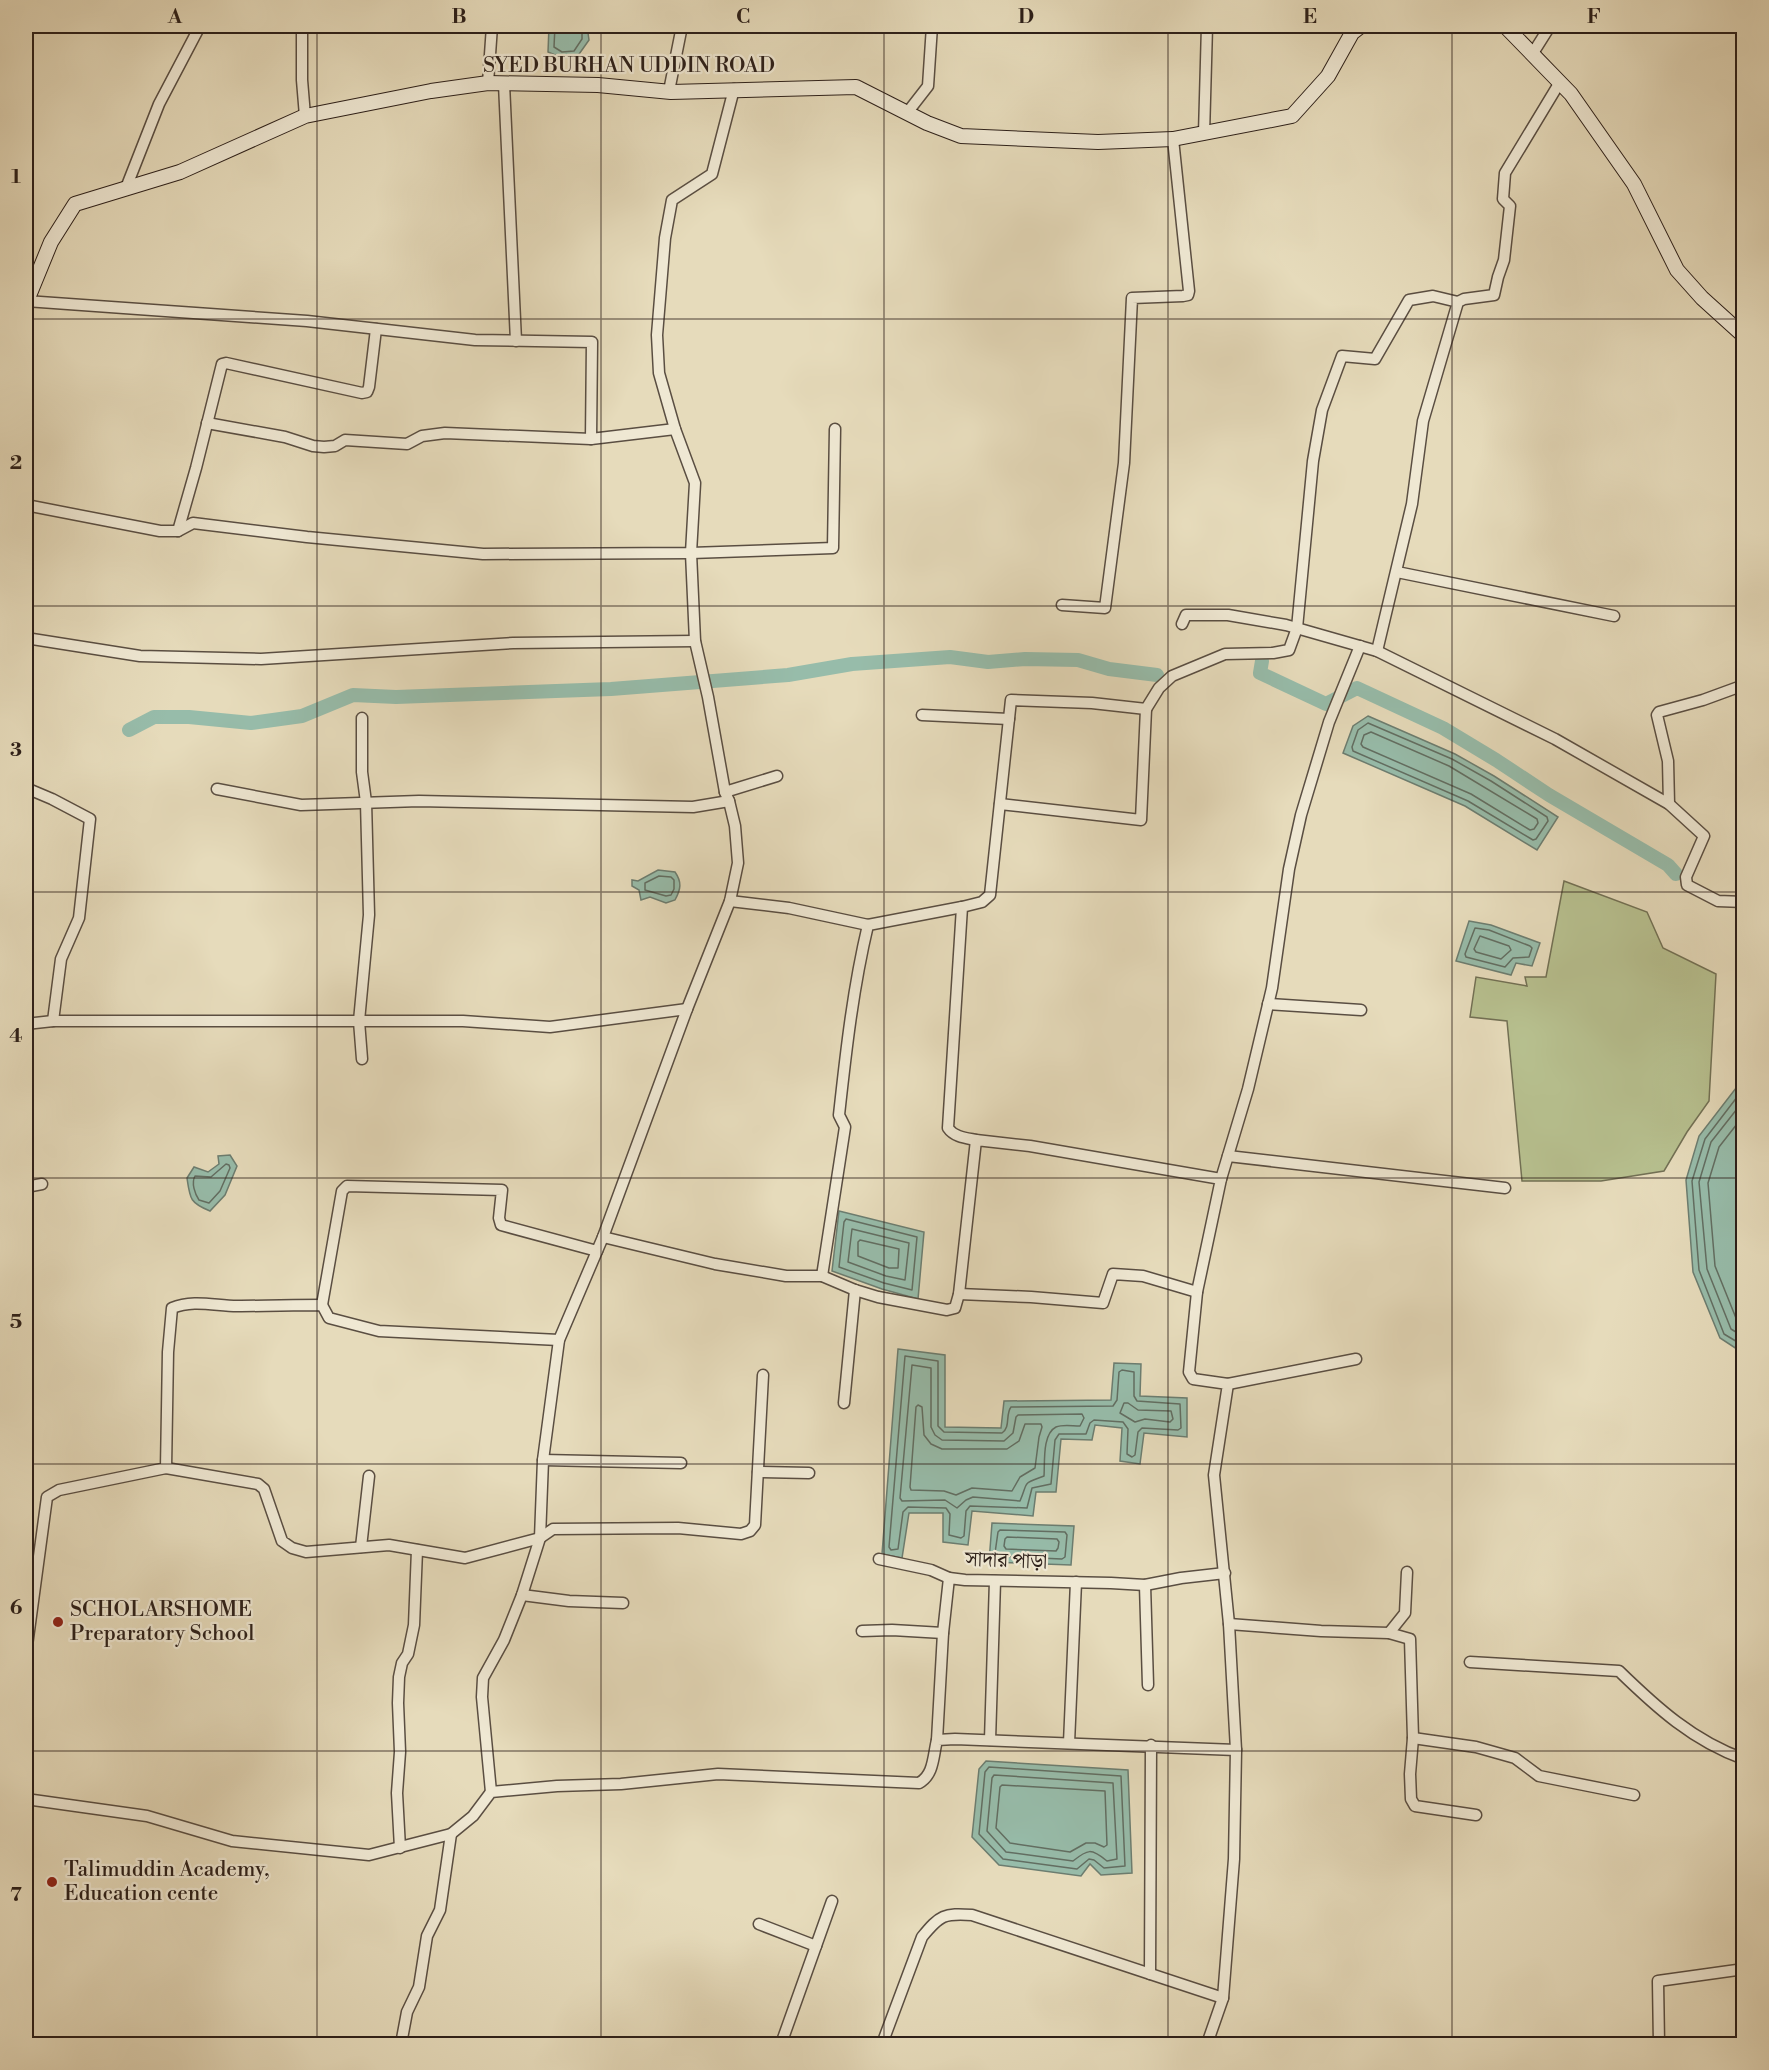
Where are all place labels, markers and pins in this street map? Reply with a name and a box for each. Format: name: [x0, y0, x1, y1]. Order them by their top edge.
place label: SCHOLARSHOME Preparatory School: [70, 1597, 254, 1647]
marker: SCHOLARSHOME Preparatory School: [51, 1615, 65, 1629]
place label: Talimuddin Academy, Education cente: [64, 1857, 270, 1907]
marker: Talimuddin Academy, Education cente: [45, 1875, 59, 1889]

